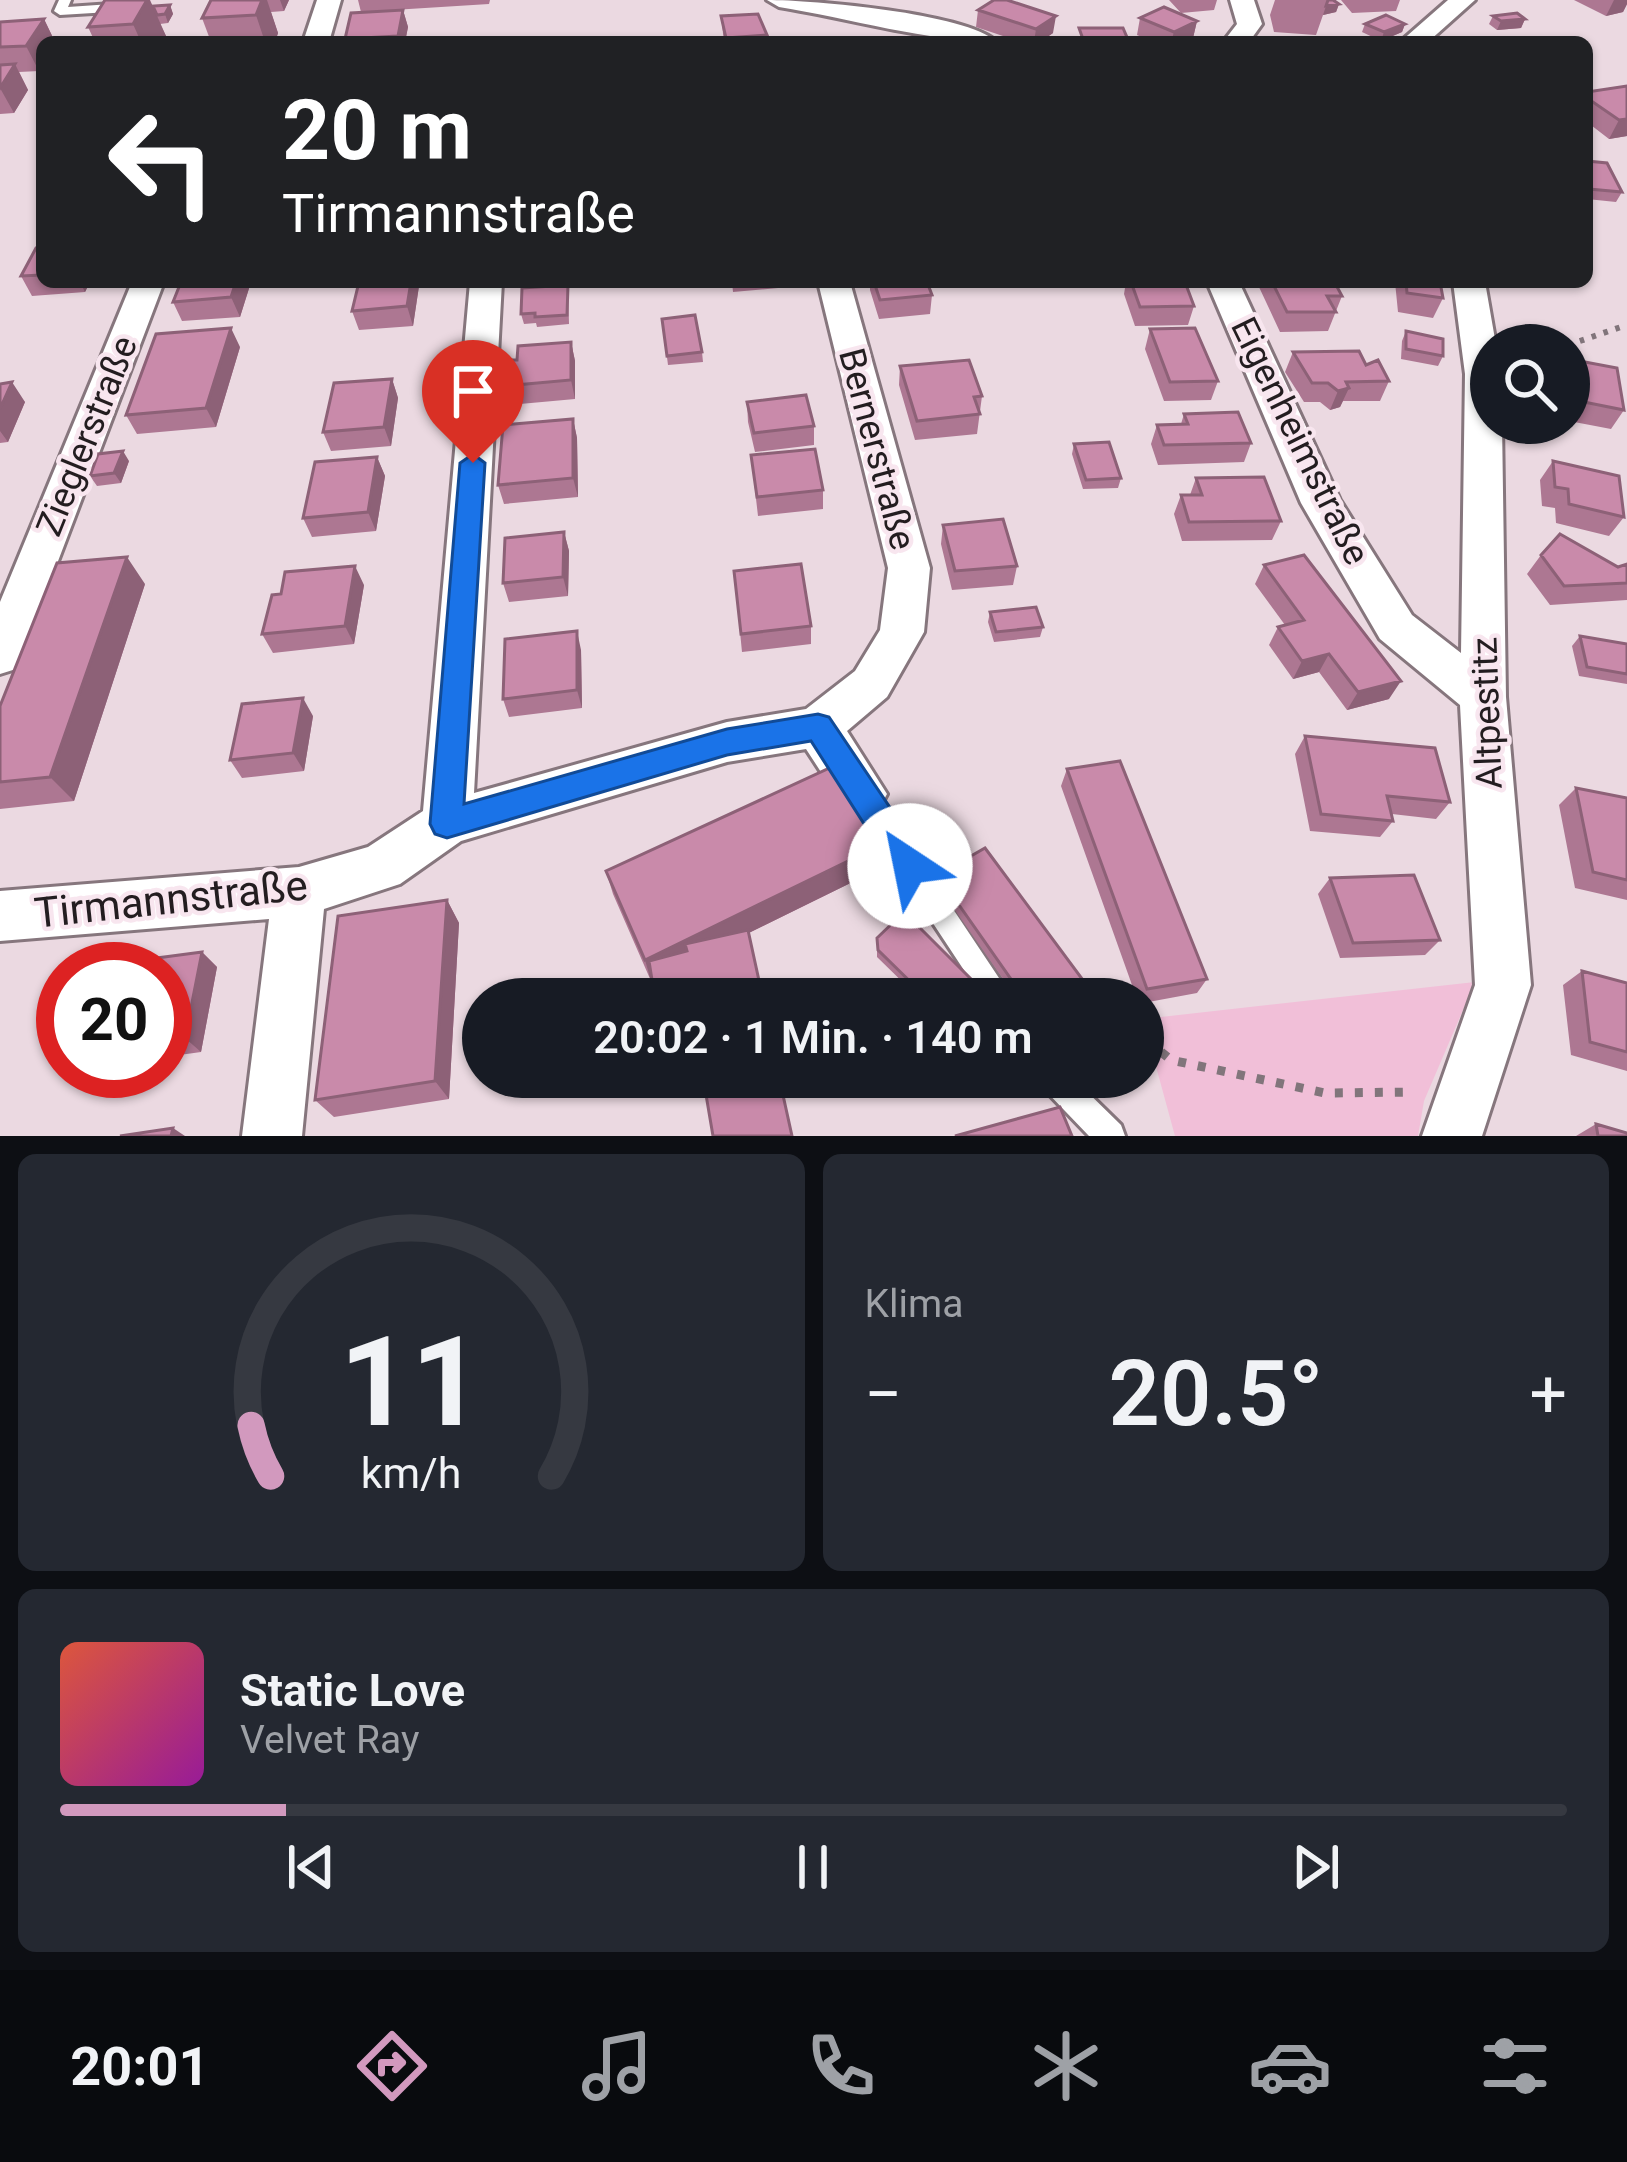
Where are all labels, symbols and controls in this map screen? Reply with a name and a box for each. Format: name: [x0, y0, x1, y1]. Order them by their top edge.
text: 20 m: [282, 81, 472, 180]
icon: left: [84, 84, 240, 240]
text: Tirmannstraße: [282, 182, 635, 245]
street label: Eigenheimstraße: [1222, 311, 1378, 571]
map controls: [1470, 324, 1590, 444]
button: search: [1470, 324, 1590, 444]
street label: Zieglerstraße: [28, 330, 146, 542]
pin: [422, 340, 524, 463]
street label: Bernerstraße: [830, 344, 924, 554]
icon: arrive: [440, 358, 506, 424]
street label: Altpestitz: [1463, 636, 1511, 790]
position arrow: [847, 803, 973, 929]
street label: Tirmannstraße: [32, 860, 310, 938]
speed limit sign: 20: [36, 942, 192, 1098]
text: 20:02 · 1 Min. · 140 m: [593, 1011, 1033, 1064]
text: Klima: [865, 1281, 963, 1327]
text: 11: [340, 1309, 483, 1455]
text: 20.5°: [1109, 1342, 1323, 1447]
text: −: [865, 1356, 902, 1433]
text: +: [1530, 1356, 1567, 1433]
text: km/h: [361, 1447, 462, 1497]
text: Static Love: [240, 1664, 465, 1717]
text: Velvet Ray: [240, 1717, 419, 1763]
icon: previous: [278, 1834, 344, 1900]
icon: pause: [780, 1834, 846, 1900]
icon: next: [1283, 1834, 1349, 1900]
icon: directions: [350, 2024, 434, 2108]
icon: music: [575, 2024, 659, 2108]
icon: phone: [799, 2024, 883, 2108]
icon: climate: [1024, 2024, 1108, 2108]
icon: car: [1248, 2024, 1332, 2108]
icon: filters: [1473, 2024, 1557, 2108]
text: 20:01: [70, 2035, 209, 2098]

